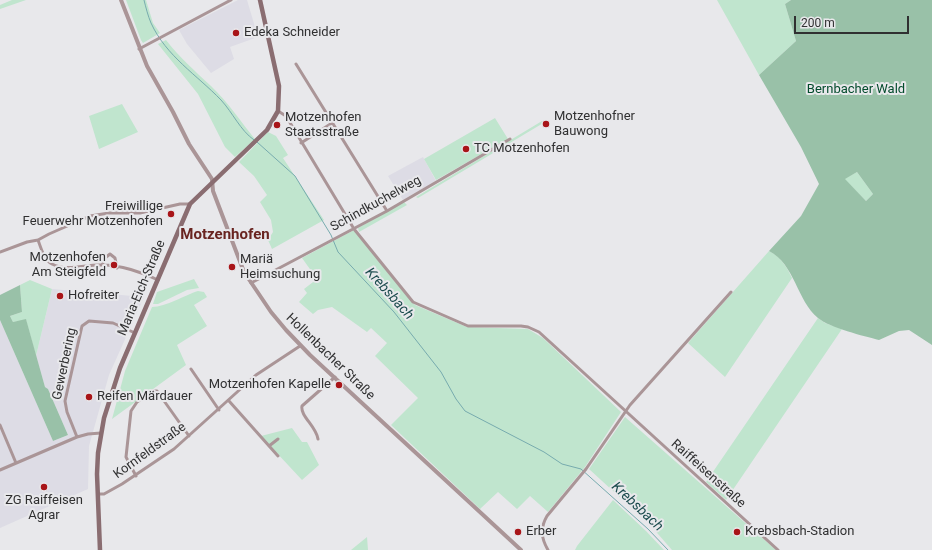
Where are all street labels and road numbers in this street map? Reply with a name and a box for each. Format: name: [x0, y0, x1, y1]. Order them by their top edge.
street label: Schindkuchelweg: [328, 173, 424, 235]
street label: Maria-Eich-Straße: [115, 238, 169, 338]
street label: Hollenbacher Straße: [282, 310, 378, 404]
street label: Gewerbering: [50, 327, 80, 401]
street label: Kornfeldstraße: [111, 420, 189, 482]
street label: Raiffeisenstraße: [668, 436, 748, 512]

